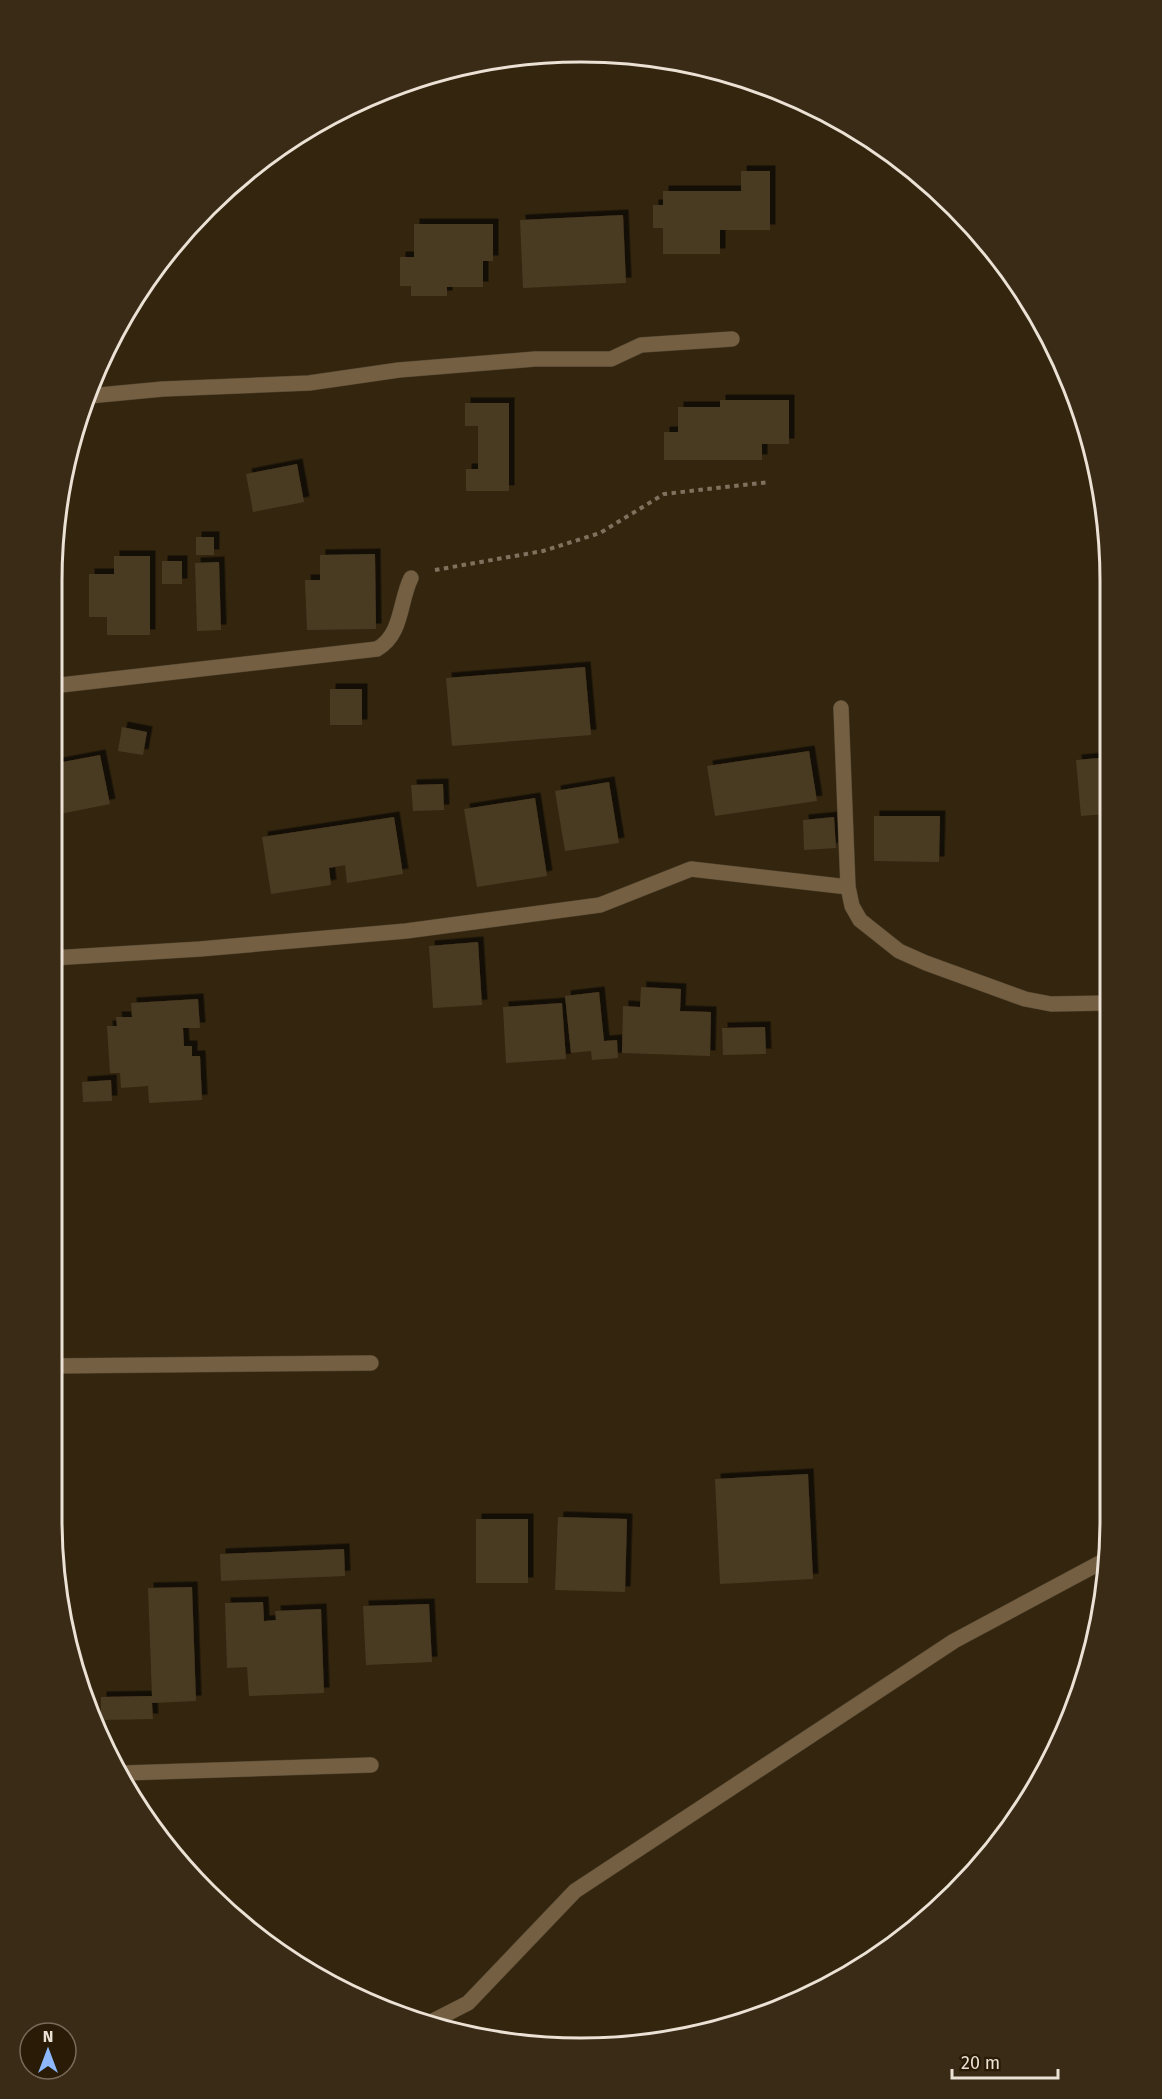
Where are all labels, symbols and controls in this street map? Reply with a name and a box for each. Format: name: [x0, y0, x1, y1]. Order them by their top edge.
north arrow: [18, 2021, 78, 2081]
text: N: [43, 2027, 53, 2046]
scale bar: [952, 2042, 1058, 2080]
text: 20 m: [961, 2052, 1000, 2074]

